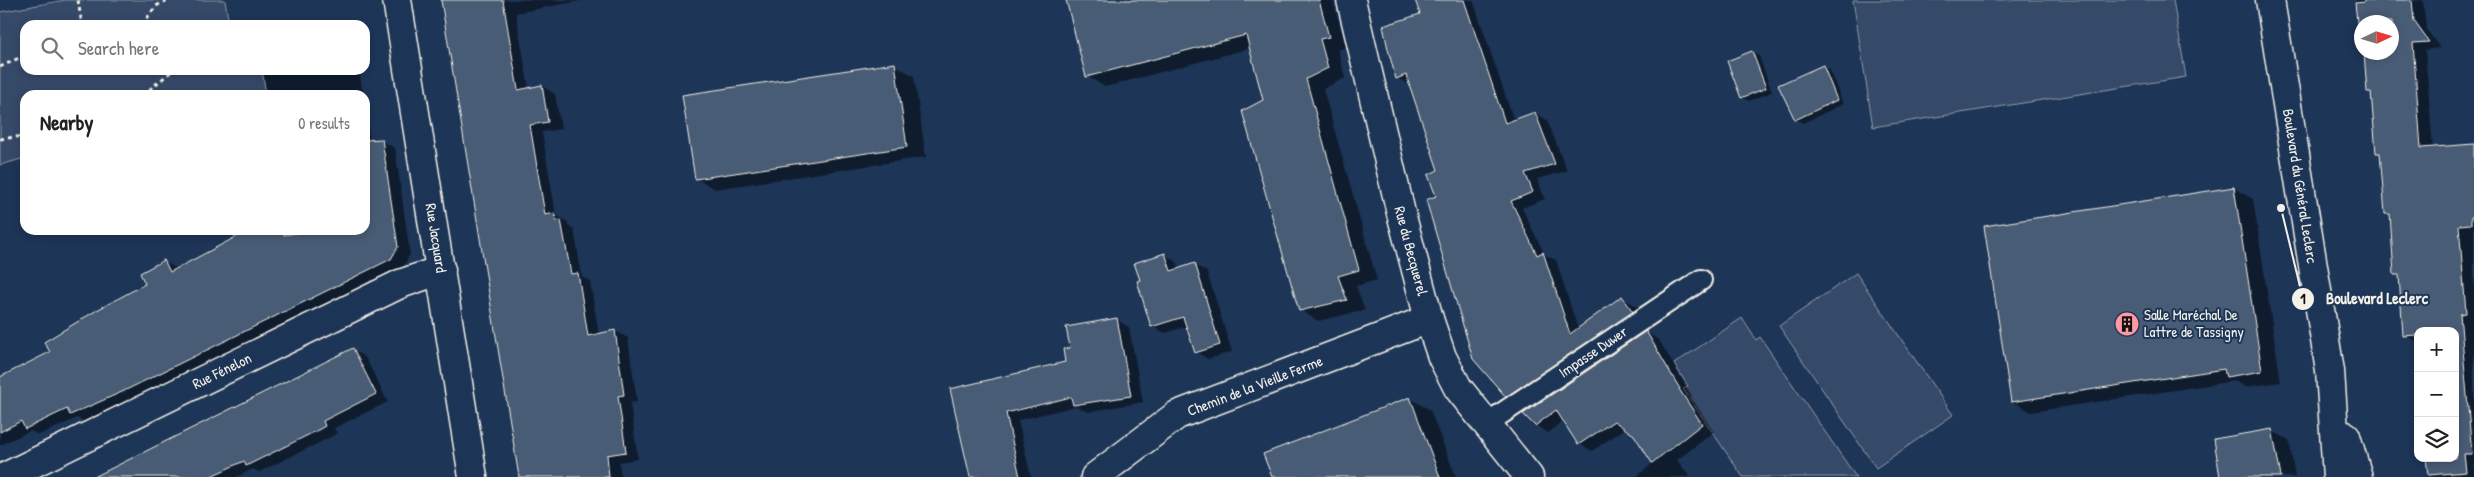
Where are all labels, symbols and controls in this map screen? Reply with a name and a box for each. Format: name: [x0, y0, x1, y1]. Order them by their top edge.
north arrow: [2354, 15, 2399, 60]
search box: [20, 20, 370, 75]
icon: search: [38, 34, 66, 62]
text: Search here: [78, 35, 159, 61]
street label: Boulevard du Général Leclerc: [2278, 107, 2323, 265]
text: Nearby: [40, 108, 93, 137]
text: 0 results: [298, 112, 350, 134]
street label: Rue Jacquard: [421, 202, 452, 274]
street label: Rue du Becquerel: [1389, 204, 1433, 298]
callout: Boulevard Leclerc: [2291, 283, 2438, 314]
text: Boulevard Leclerc: [2326, 287, 2429, 309]
text: 1: [2300, 288, 2306, 309]
place label: Salle Maréchal De Lattre de Tassigny: [2144, 304, 2244, 342]
building icon: Salle Maréchal De Lattre de Tassigny: [2114, 311, 2140, 337]
street label: Impasse Duwer: [1554, 321, 1631, 382]
map controls: [2414, 327, 2459, 462]
button: +: [2414, 327, 2459, 372]
street label: Rue Fénelon: [189, 347, 255, 394]
street label: Chemin de la Vieille Ferme: [1184, 350, 1326, 421]
button: −: [2414, 372, 2459, 417]
button: layers: [2414, 417, 2459, 462]

